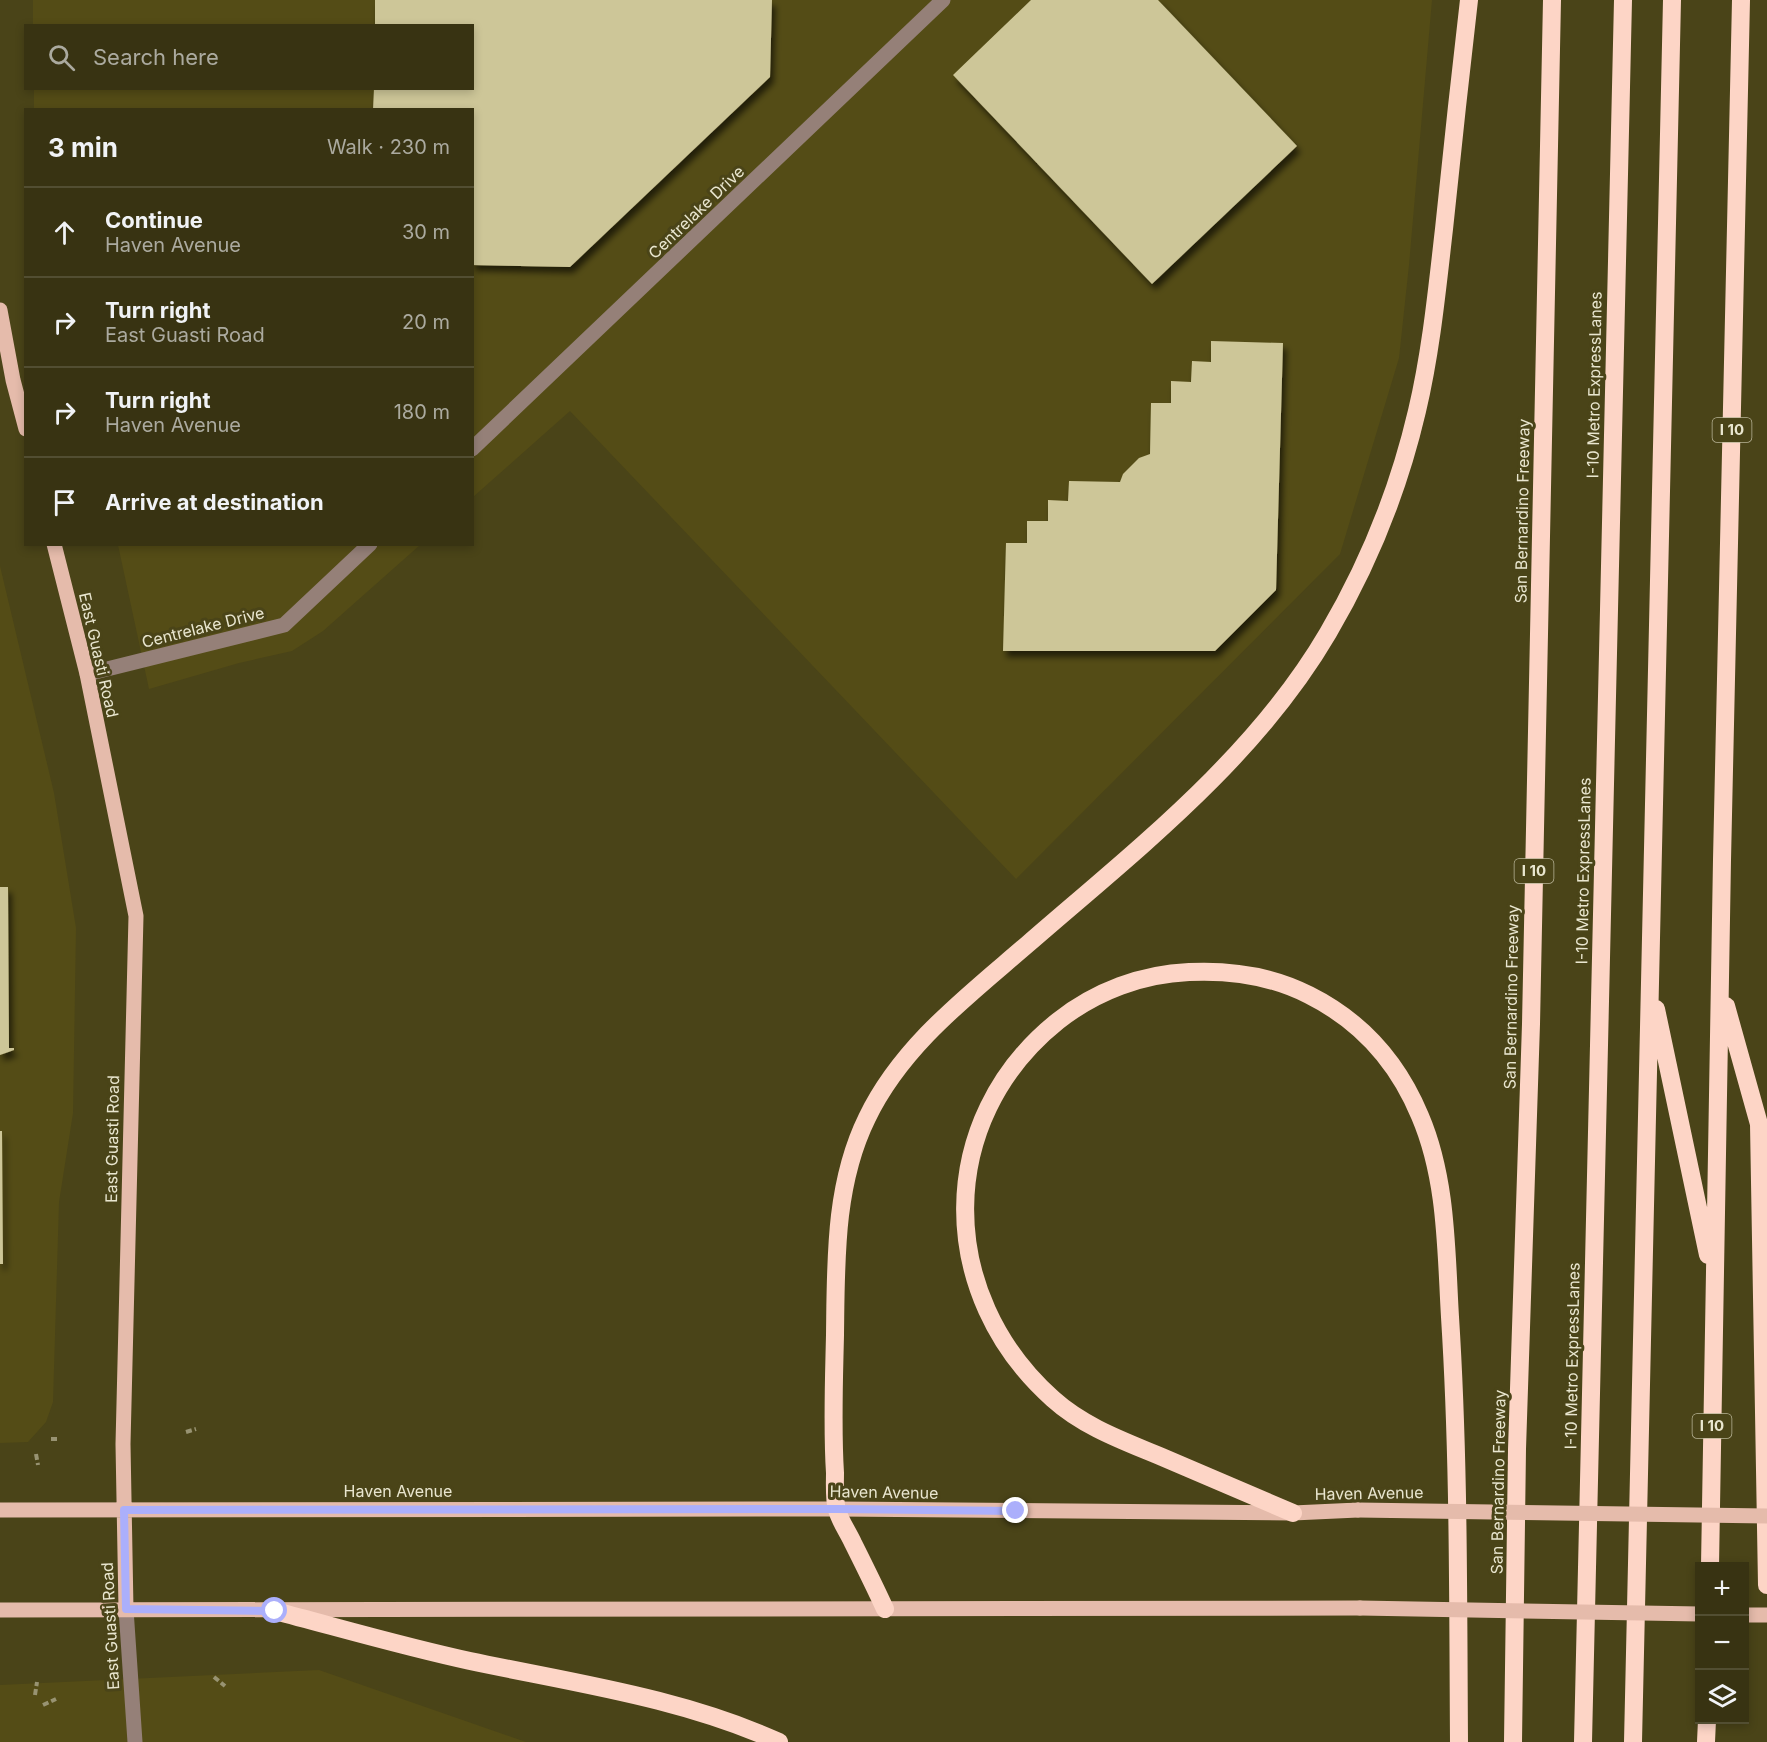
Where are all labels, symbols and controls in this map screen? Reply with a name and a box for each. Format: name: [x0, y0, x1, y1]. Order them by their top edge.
search box: [24, 24, 474, 90]
icon: search: [45, 41, 78, 74]
text: Search here: [93, 44, 219, 70]
text: 3 min: [48, 132, 118, 163]
text: Walk · 230 m: [327, 135, 450, 159]
street label: Centrelake Drive: [644, 161, 748, 263]
text: Continue: [105, 207, 203, 233]
icon: ahead: [48, 216, 81, 249]
text: 30 m: [402, 220, 450, 244]
text: Haven Avenue: [105, 233, 241, 257]
street label: I-10 Metro ExpressLanes: [1582, 291, 1606, 479]
text: Turn right: [105, 297, 211, 323]
icon: right: [48, 306, 81, 339]
text: 20 m: [402, 310, 450, 334]
text: East Guasti Road: [105, 323, 265, 347]
text: Turn right: [105, 387, 211, 413]
icon: right: [48, 396, 81, 429]
text: 180 m: [394, 400, 450, 424]
text: Haven Avenue: [105, 413, 241, 437]
road number: I 10: [1712, 418, 1752, 442]
street label: San Bernardino Freeway: [1510, 419, 1534, 603]
icon: arrive: [48, 486, 81, 519]
text: Arrive at destination: [105, 489, 324, 515]
street label: East Guasti Road: [75, 590, 123, 720]
street label: Centrelake Drive: [140, 602, 266, 652]
street label: I-10 Metro ExpressLanes: [1571, 777, 1595, 965]
road number: I 10: [1514, 859, 1553, 883]
street label: San Bernardino Freeway: [1499, 905, 1523, 1089]
street label: East Guasti Road: [101, 1075, 123, 1203]
street label: I-10 Metro ExpressLanes: [1560, 1262, 1584, 1450]
street label: San Bernardino Freeway: [1486, 1390, 1510, 1574]
road number: I 10: [1692, 1414, 1732, 1438]
street label: Haven Avenue: [344, 1481, 452, 1501]
street label: Haven Avenue: [829, 1481, 939, 1503]
street label: Haven Avenue: [1314, 1482, 1424, 1504]
route end: [1002, 1497, 1028, 1523]
street label: East Guasti Road: [97, 1562, 123, 1690]
map controls: [1695, 1562, 1749, 1724]
button: +: [1695, 1562, 1749, 1616]
route start: [261, 1597, 287, 1623]
button: −: [1695, 1616, 1749, 1670]
button: layers: [1695, 1670, 1749, 1724]

